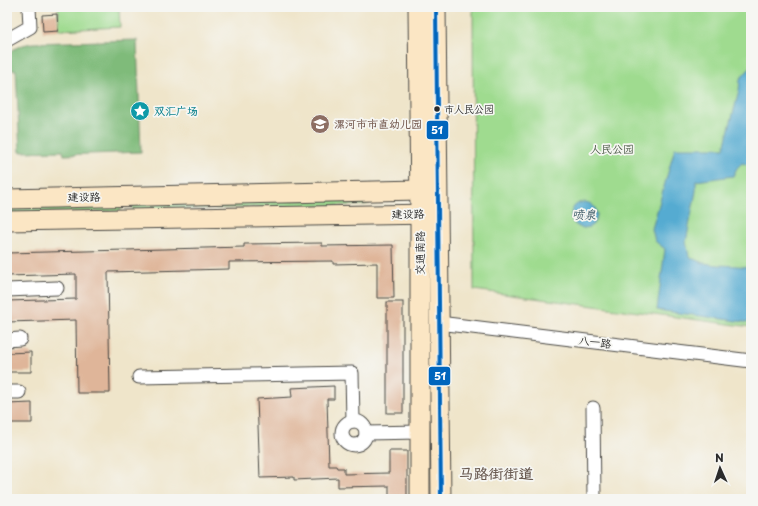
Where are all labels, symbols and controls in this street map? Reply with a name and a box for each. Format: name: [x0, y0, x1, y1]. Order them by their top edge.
place icon: 双汇广场: [129, 100, 151, 122]
place label: 市人民公园: [444, 101, 494, 116]
place label: 双汇广场: [154, 102, 198, 119]
marker: 市人民公园: [432, 104, 442, 114]
school or university icon: 漯河市市直幼儿园: [309, 113, 331, 135]
place label: 漯河市市直幼儿园: [334, 115, 422, 132]
line badge: 51: [426, 120, 449, 140]
text: 51: [431, 121, 443, 138]
park label: 人民公园: [590, 140, 634, 157]
street label: 建设路: [67, 188, 101, 205]
street label: 建设路: [391, 205, 425, 222]
water label: 喷泉: [572, 205, 596, 223]
street label: 交通南路: [411, 231, 428, 275]
street label: 八一路: [578, 331, 612, 352]
line badge: 51: [428, 366, 451, 386]
text: 51: [434, 367, 446, 384]
north arrow: [700, 448, 740, 488]
text: N: [715, 449, 725, 466]
district label: 马路街街道: [458, 461, 534, 484]

